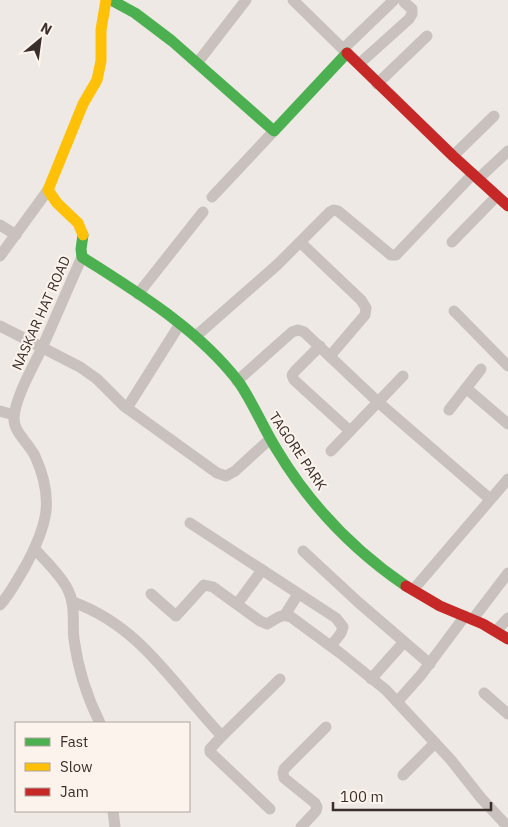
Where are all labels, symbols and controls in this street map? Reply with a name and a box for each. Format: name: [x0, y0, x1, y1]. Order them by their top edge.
north arrow: [15, 15, 65, 65]
text: N: [38, 18, 55, 39]
street label: NASKAR HAT ROAD: [8, 253, 74, 373]
street label: TAGORE PARK: [265, 408, 331, 494]
legend: [15, 722, 190, 812]
text: Fast: [60, 732, 88, 751]
text: Slow: [60, 757, 93, 776]
scale bar: [333, 780, 490, 812]
text: Jam: [60, 782, 89, 801]
text: 100 m: [340, 787, 384, 806]

